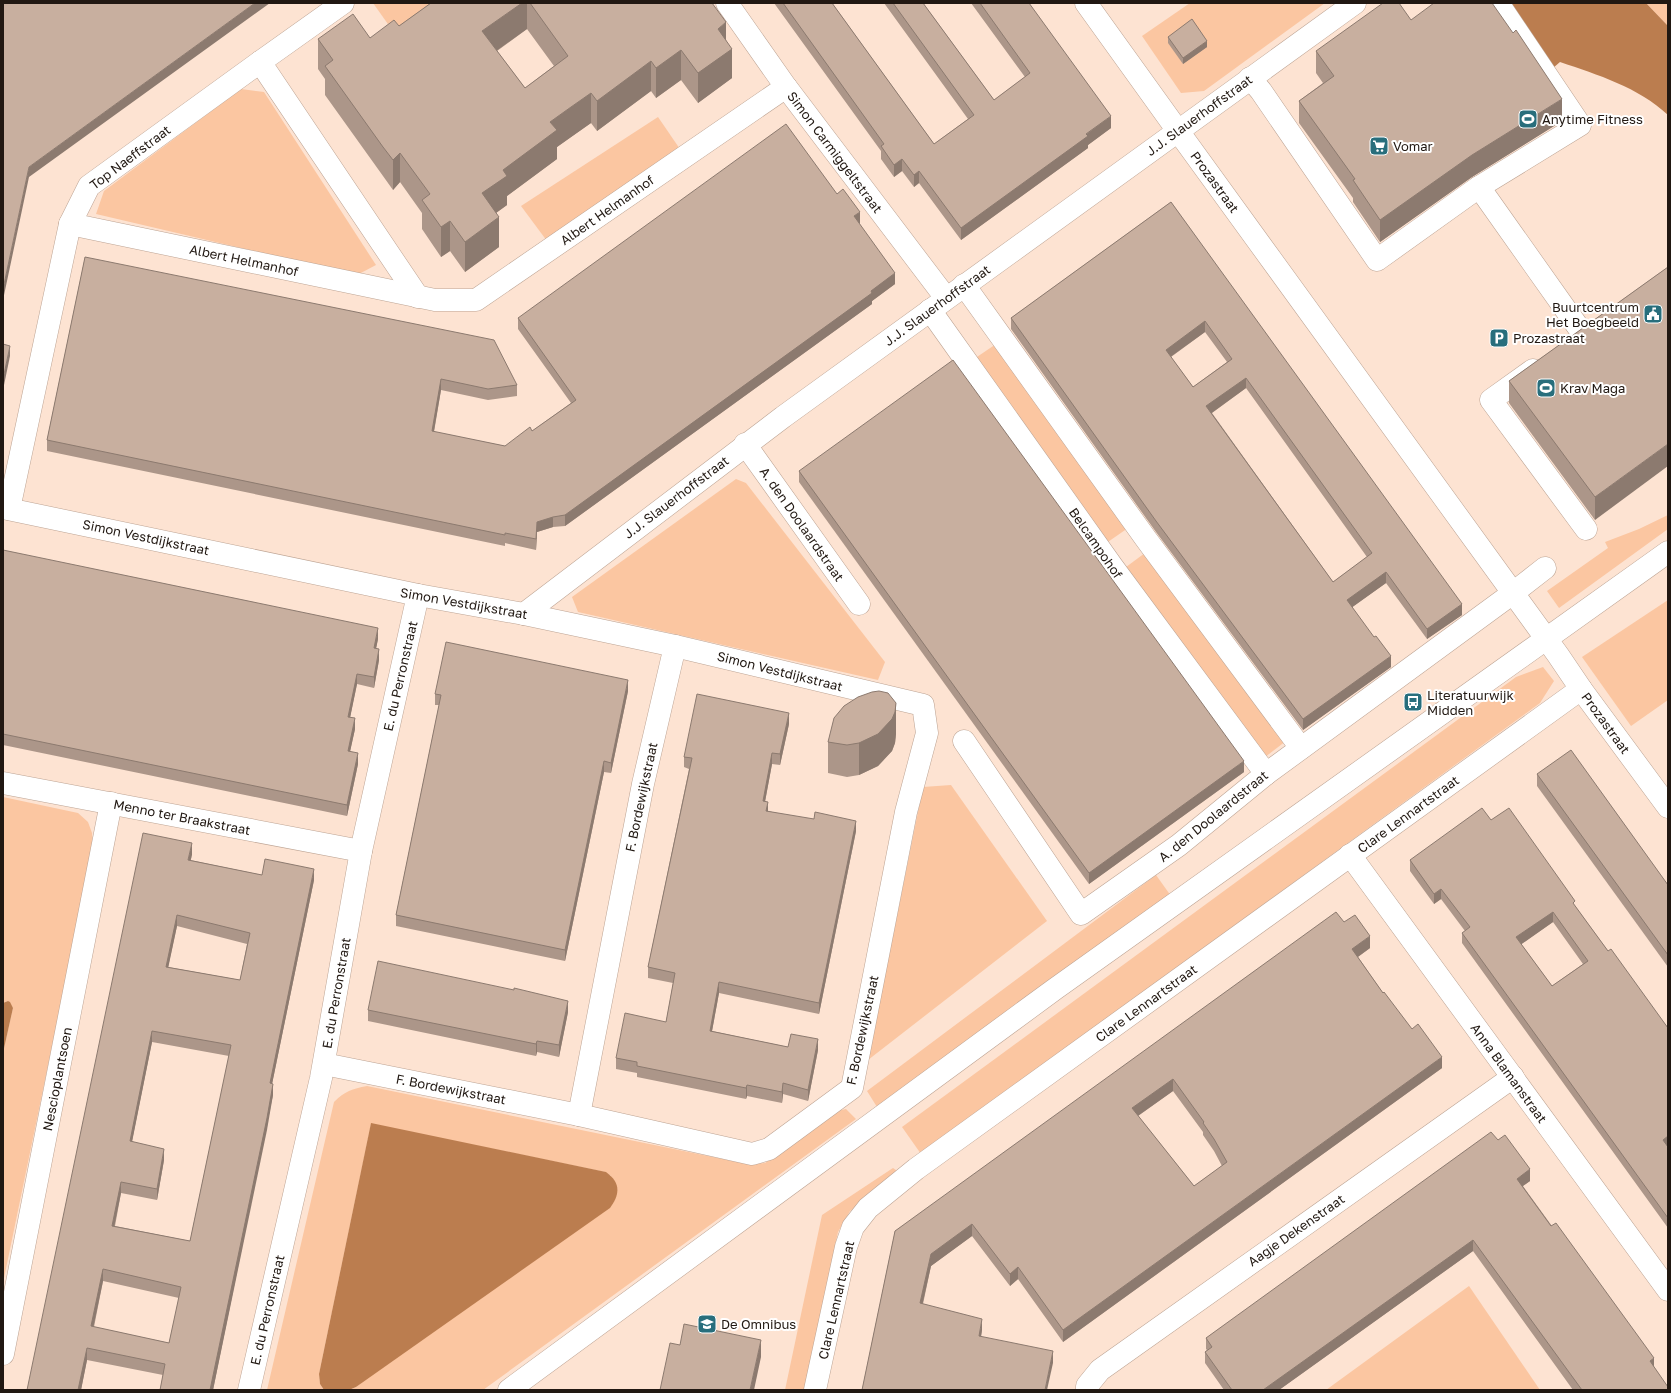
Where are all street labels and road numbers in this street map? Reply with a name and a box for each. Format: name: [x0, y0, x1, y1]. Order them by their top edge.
street label: J.J. Slauerhoffstraat: [1143, 71, 1255, 159]
street label: Simon Carmiggeltstraat: [784, 88, 886, 216]
street label: Top Naeffstraat: [86, 121, 174, 193]
street label: Prozastraat: [1187, 148, 1243, 216]
street label: Albert Helmanhof: [557, 172, 657, 248]
street label: Albert Helmanhof: [188, 241, 300, 279]
street label: J.J. Slauerhoffstraat: [881, 261, 993, 349]
street label: J.J. Slauerhoffstraat: [620, 452, 732, 542]
street label: A. den Doolaardstraat: [756, 464, 848, 584]
street label: Belcampohof: [1066, 505, 1126, 582]
street label: Simon Vestdijkstraat: [81, 516, 211, 558]
street label: Simon Vestdijkstraat: [399, 584, 529, 622]
street label: E. du Perronstraat: [380, 619, 420, 733]
street label: Simon Vestdijkstraat: [715, 648, 845, 694]
street label: Prozastraat: [1578, 689, 1634, 757]
street label: F. Bordewijkstraat: [622, 741, 660, 853]
street label: A. den Doolaardstraat: [1155, 767, 1271, 865]
street label: Clare Lennartstraat: [1354, 772, 1462, 856]
street label: Menno ter Braakstraat: [112, 796, 252, 838]
street label: E. du Perronstraat: [318, 936, 354, 1050]
street label: Clare Lennartstraat: [1092, 961, 1200, 1045]
street label: F. Bordewijkstraat: [843, 974, 881, 1086]
street label: Anna Blamanstraat: [1468, 1020, 1550, 1126]
street label: Nescioplantsoen: [39, 1026, 75, 1132]
street label: F. Bordewijkstraat: [395, 1070, 507, 1108]
street label: Aagje Dekenstraat: [1245, 1191, 1347, 1269]
street label: Clare Lennartstraat: [815, 1239, 857, 1361]
street label: E. du Perronstraat: [247, 1253, 287, 1367]

